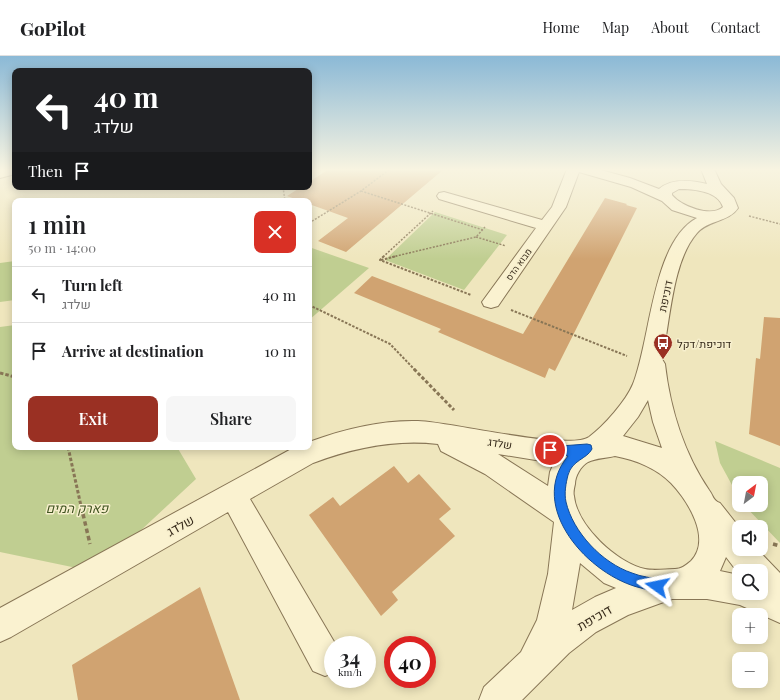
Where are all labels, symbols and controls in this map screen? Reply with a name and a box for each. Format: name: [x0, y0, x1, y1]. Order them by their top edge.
text: GoPilot: [20, 15, 86, 41]
text: Home: [542, 18, 580, 37]
text: Map: [602, 18, 629, 37]
text: About: [651, 18, 689, 37]
text: Contact: [711, 18, 760, 37]
text: 40 m: [94, 78, 159, 115]
icon: left: [28, 84, 80, 136]
text: שלדג: [94, 114, 134, 138]
icon: arrive: [71, 160, 93, 182]
text: Then: [28, 161, 63, 181]
text: 1 min: [28, 208, 86, 240]
button: close: [254, 211, 296, 253]
text: 50 m · 14:00: [28, 239, 96, 256]
street label: מבוא הדס: [502, 245, 534, 282]
text: Turn left: [62, 275, 123, 295]
street label: דוכיפת: [654, 279, 676, 313]
icon: left: [28, 284, 50, 306]
text: 40 m: [263, 285, 296, 305]
text: שלדג: [62, 295, 91, 312]
bus stop icon: דוכיפת/דקל: [652, 332, 674, 360]
place label: דוכיפת/דקל: [677, 336, 732, 351]
icon: arrive: [28, 340, 50, 362]
text: Arrive at destination: [62, 341, 204, 361]
text: 10 m: [264, 341, 296, 361]
button: Exit: [28, 396, 158, 442]
button: Share: [166, 396, 296, 442]
pin: [533, 433, 567, 467]
street label: שלדג: [487, 434, 513, 452]
icon: arrive: [539, 439, 561, 461]
north arrow: [732, 476, 768, 512]
map controls: [732, 476, 768, 688]
park label: פארק המים: [46, 499, 109, 516]
street label: שלדג: [163, 511, 197, 539]
button: sound: [732, 520, 768, 556]
button: search: [732, 564, 768, 600]
position arrow: [636, 565, 678, 607]
street label: דוכיפת: [573, 600, 615, 634]
button: +: [732, 608, 768, 644]
speed limit sign: 40: [384, 636, 436, 688]
text: 34: [340, 643, 360, 670]
button: −: [732, 652, 768, 688]
text: km/h: [338, 665, 362, 679]

